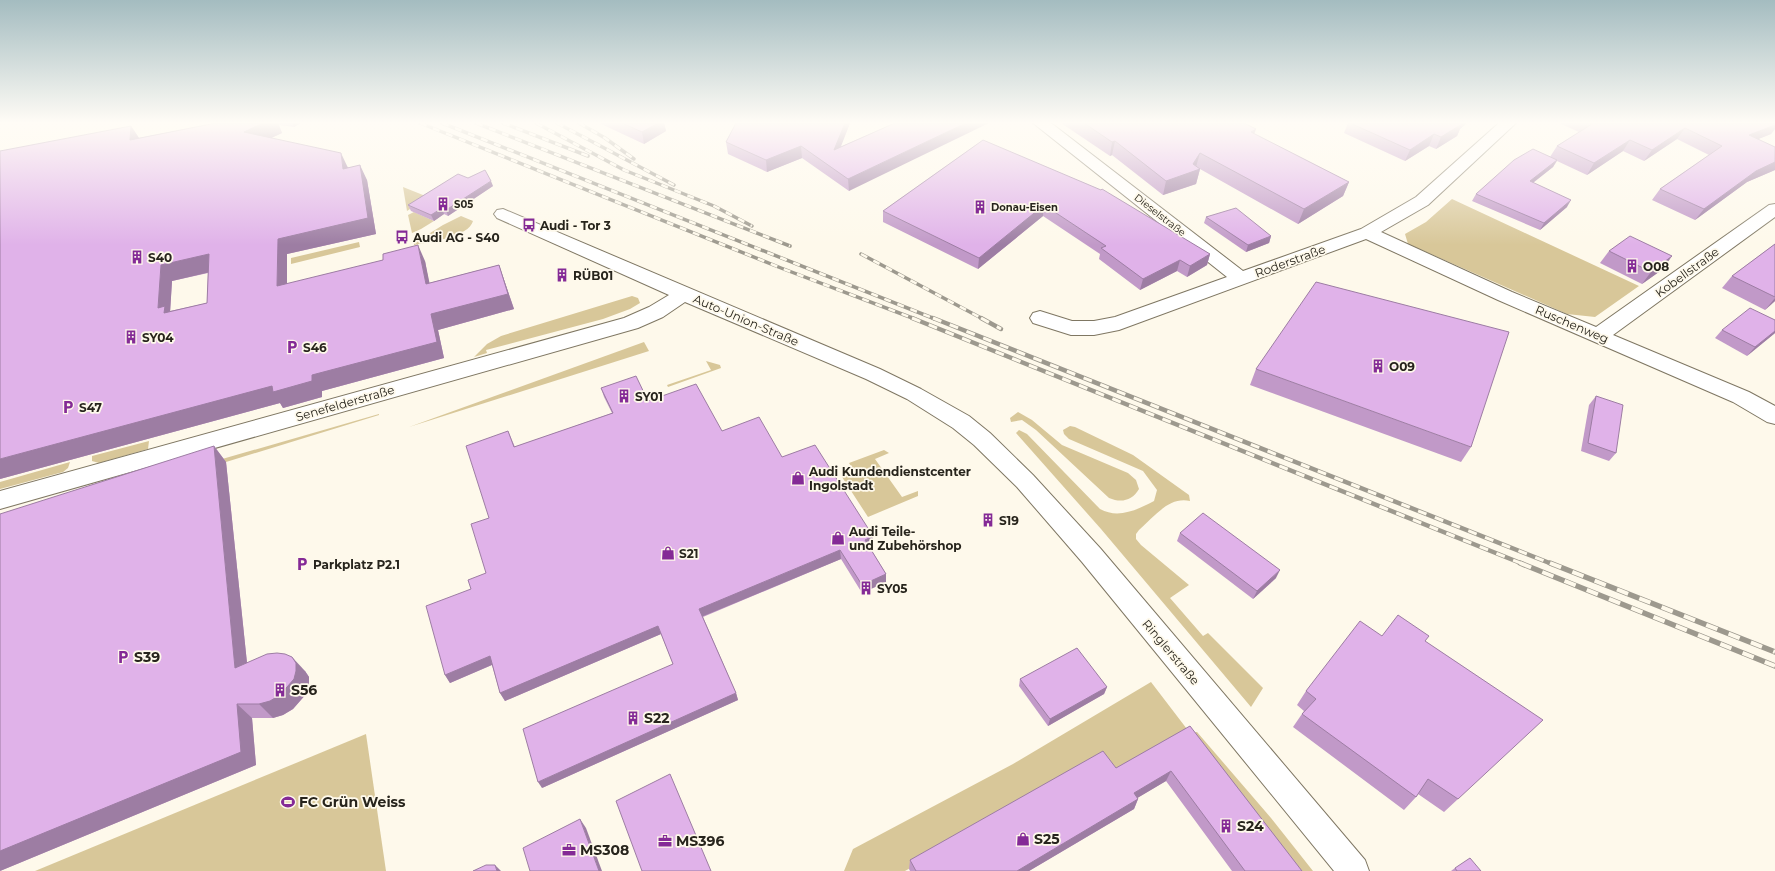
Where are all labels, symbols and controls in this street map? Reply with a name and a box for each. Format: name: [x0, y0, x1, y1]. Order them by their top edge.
street label: Dieselstraße: [1132, 191, 1188, 239]
building icon: S05: [435, 196, 451, 212]
place label: S05: [454, 198, 473, 211]
building icon: Donau-Eisen: [972, 199, 988, 215]
place label: Donau-Eisen: [991, 201, 1058, 214]
bus stop icon: Audi - Tor 3: [521, 217, 537, 233]
place label: Audi - Tor 3: [539, 218, 611, 233]
bus stop icon: Audi AG - S40: [394, 229, 410, 245]
place label: Audi AG - S40: [412, 230, 500, 245]
street label: Roderstraße: [1253, 241, 1327, 281]
street label: Kobellstraße: [1652, 244, 1722, 300]
building icon: S40: [129, 249, 145, 265]
place label: S40: [148, 250, 172, 265]
building icon: O08: [1624, 258, 1640, 274]
place label: O08: [1643, 259, 1669, 274]
building icon: RÜB01: [554, 267, 570, 283]
place label: RÜB01: [573, 268, 613, 283]
street label: Auto-Union-Straße: [691, 291, 801, 349]
street label: Ruschenweg: [1533, 302, 1611, 346]
building icon: SY04: [123, 329, 139, 345]
place label: SY04: [142, 330, 174, 345]
parking icon: S46: [284, 339, 300, 355]
place label: S46: [303, 340, 327, 355]
building icon: O09: [1370, 358, 1386, 374]
place label: O09: [1389, 359, 1415, 374]
street label: Senefelderstraße: [294, 382, 396, 424]
building icon: SY01: [616, 388, 632, 404]
place label: SY01: [635, 389, 663, 404]
parking icon: S47: [60, 399, 76, 415]
place label: S47: [79, 400, 103, 415]
place label: Audi Kundendienstcenter Ingolstadt: [808, 464, 971, 493]
shop icon: Audi Kundendienstcenter Ingolstadt: [790, 470, 806, 486]
building icon: S19: [980, 512, 996, 528]
place label: S19: [999, 513, 1019, 528]
place label: Audi Teile- und Zubehörshop: [848, 524, 962, 553]
shop icon: Audi Teile- und Zubehörshop: [830, 530, 846, 546]
shop icon: S21: [660, 545, 676, 561]
place label: S21: [679, 546, 698, 561]
parking icon: Parkplatz P2.1: [294, 556, 310, 572]
place label: Parkplatz P2.1: [313, 557, 400, 572]
building icon: SY05: [858, 580, 874, 596]
place label: SY05: [877, 581, 907, 596]
street label: Ringlerstraße: [1139, 616, 1203, 688]
place label: S39: [134, 648, 160, 666]
parking icon: S39: [115, 649, 131, 665]
place label: S56: [291, 681, 317, 699]
building icon: S56: [272, 682, 288, 698]
place label: S22: [644, 709, 669, 727]
building icon: S22: [625, 710, 641, 726]
place label: FC Grün Weiss: [299, 793, 406, 811]
sports icon: FC Grün Weiss: [280, 794, 296, 810]
place label: S24: [1237, 817, 1264, 835]
building icon: S24: [1218, 818, 1234, 834]
place label: S25: [1034, 830, 1060, 848]
shop icon: S25: [1015, 831, 1031, 847]
place label: MS396: [676, 832, 724, 850]
office icon: MS396: [657, 833, 673, 849]
place label: MS308: [580, 841, 629, 859]
office icon: MS308: [561, 842, 577, 858]

